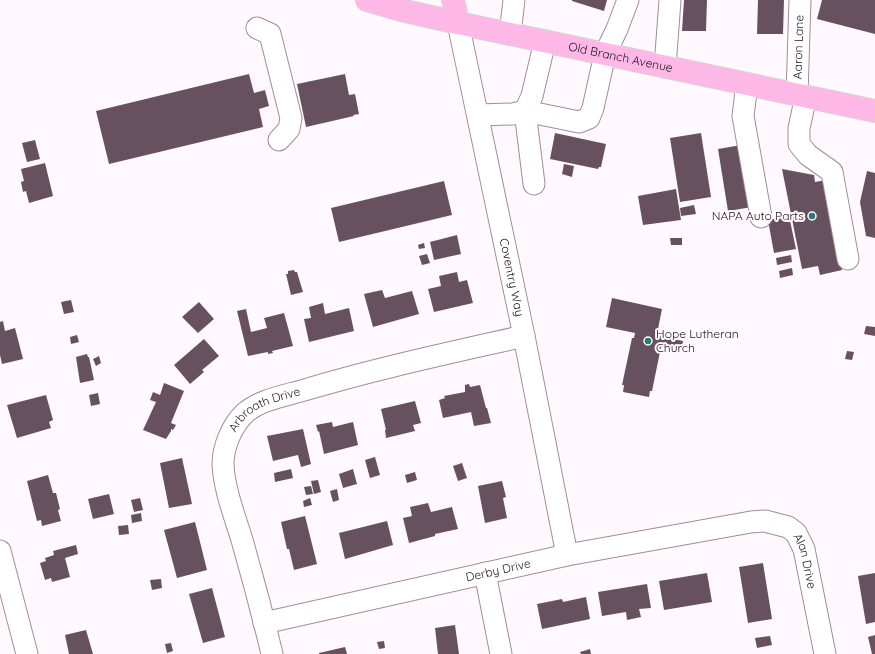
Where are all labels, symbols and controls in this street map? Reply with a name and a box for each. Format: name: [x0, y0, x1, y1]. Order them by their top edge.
street label: Aaron Lane: [790, 14, 807, 79]
street label: Old Branch Avenue: [567, 38, 674, 75]
place label: NAPA Auto Parts: [712, 208, 804, 223]
marker: NAPA Auto Parts: [807, 211, 817, 221]
street label: Coventry Way: [497, 237, 528, 318]
place label: Hope Lutheran Church: [656, 326, 739, 355]
marker: Hope Lutheran Church: [643, 336, 653, 346]
street label: Arbroath Drive: [225, 383, 302, 434]
street label: Alan Drive: [790, 531, 820, 590]
street label: Derby Drive: [464, 555, 532, 585]

